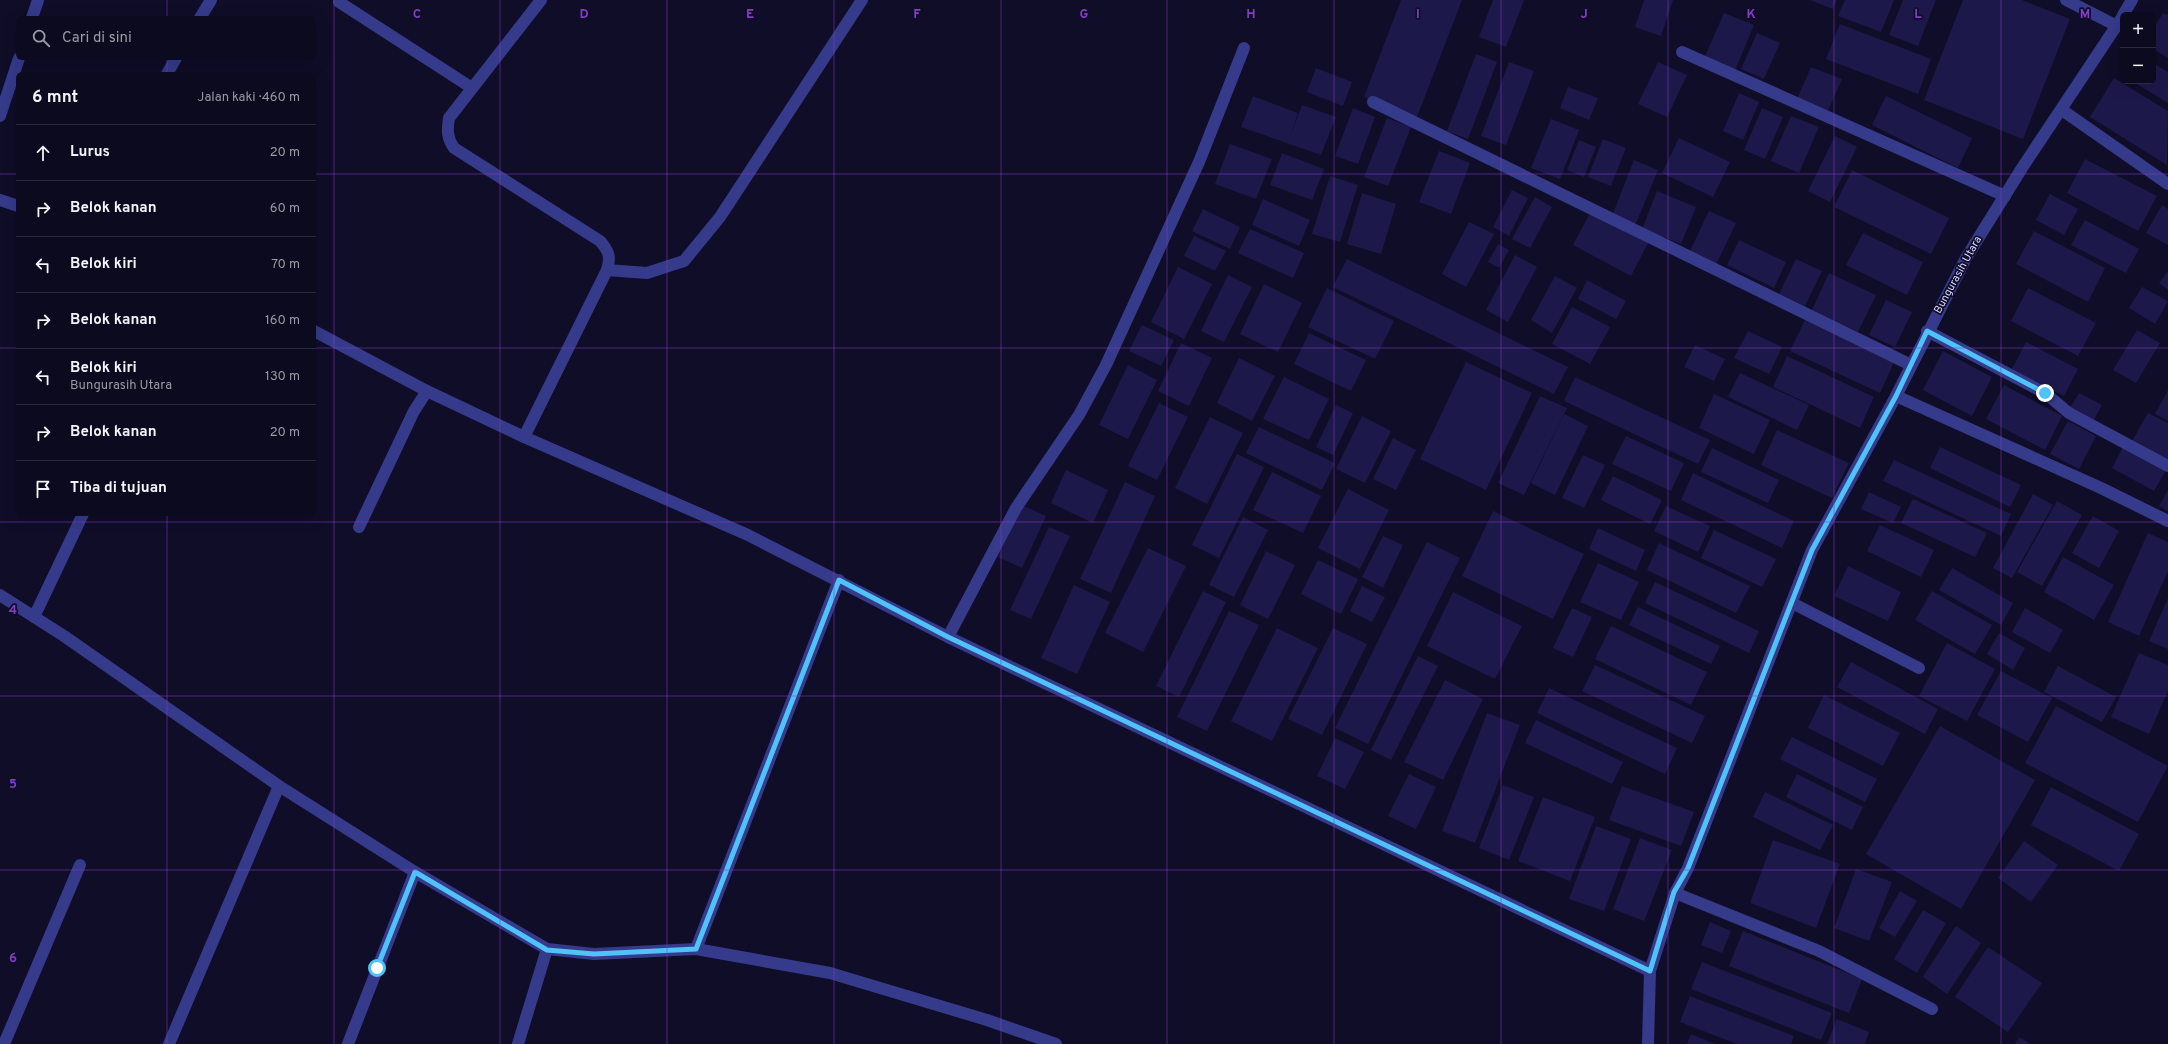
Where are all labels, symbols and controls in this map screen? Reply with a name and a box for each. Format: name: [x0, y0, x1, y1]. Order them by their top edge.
text: C: [413, 7, 421, 23]
text: D: [579, 7, 589, 23]
text: E: [746, 7, 754, 23]
text: F: [913, 7, 921, 23]
text: G: [1080, 7, 1089, 23]
text: H: [1246, 7, 1256, 23]
text: I: [1416, 7, 1420, 23]
text: J: [1580, 7, 1588, 23]
text: K: [1746, 7, 1756, 23]
text: L: [1914, 7, 1922, 23]
text: M: [2080, 7, 2090, 23]
map controls: [2120, 12, 2156, 84]
button: +: [2120, 12, 2156, 48]
search box: [16, 16, 316, 60]
icon: search: [30, 27, 52, 49]
text: Cari di sini: [62, 29, 132, 48]
button: −: [2120, 48, 2156, 84]
text: 6 mnt: [32, 87, 78, 109]
text: Jalan kaki · 460 m: [197, 90, 300, 106]
icon: ahead: [32, 142, 54, 164]
text: Lurus: [70, 143, 110, 162]
text: 20 m: [270, 145, 300, 161]
icon: right: [32, 198, 54, 220]
text: Belok kanan: [70, 199, 157, 218]
text: 60 m: [270, 201, 300, 217]
street label: Bungurasih Utara: [1931, 234, 1985, 316]
icon: left: [32, 254, 54, 276]
text: Belok kiri: [70, 255, 137, 274]
text: 70 m: [271, 257, 300, 273]
icon: right: [32, 310, 54, 332]
text: Belok kanan: [70, 311, 157, 330]
text: 160 m: [265, 313, 300, 329]
text: Belok kiri: [70, 359, 137, 378]
icon: left: [32, 366, 54, 388]
text: 130 m: [265, 369, 300, 385]
text: Bungurasih Utara: [70, 378, 172, 394]
route end: [2036, 384, 2054, 402]
icon: right: [32, 422, 54, 444]
text: Belok kanan: [70, 423, 157, 442]
text: 20 m: [270, 425, 300, 441]
icon: arrive: [32, 478, 54, 500]
text: Tiba di tujuan: [70, 479, 167, 498]
text: 4: [9, 603, 17, 619]
text: 5: [9, 777, 17, 793]
text: 6: [9, 951, 17, 967]
route start: [368, 959, 386, 977]

